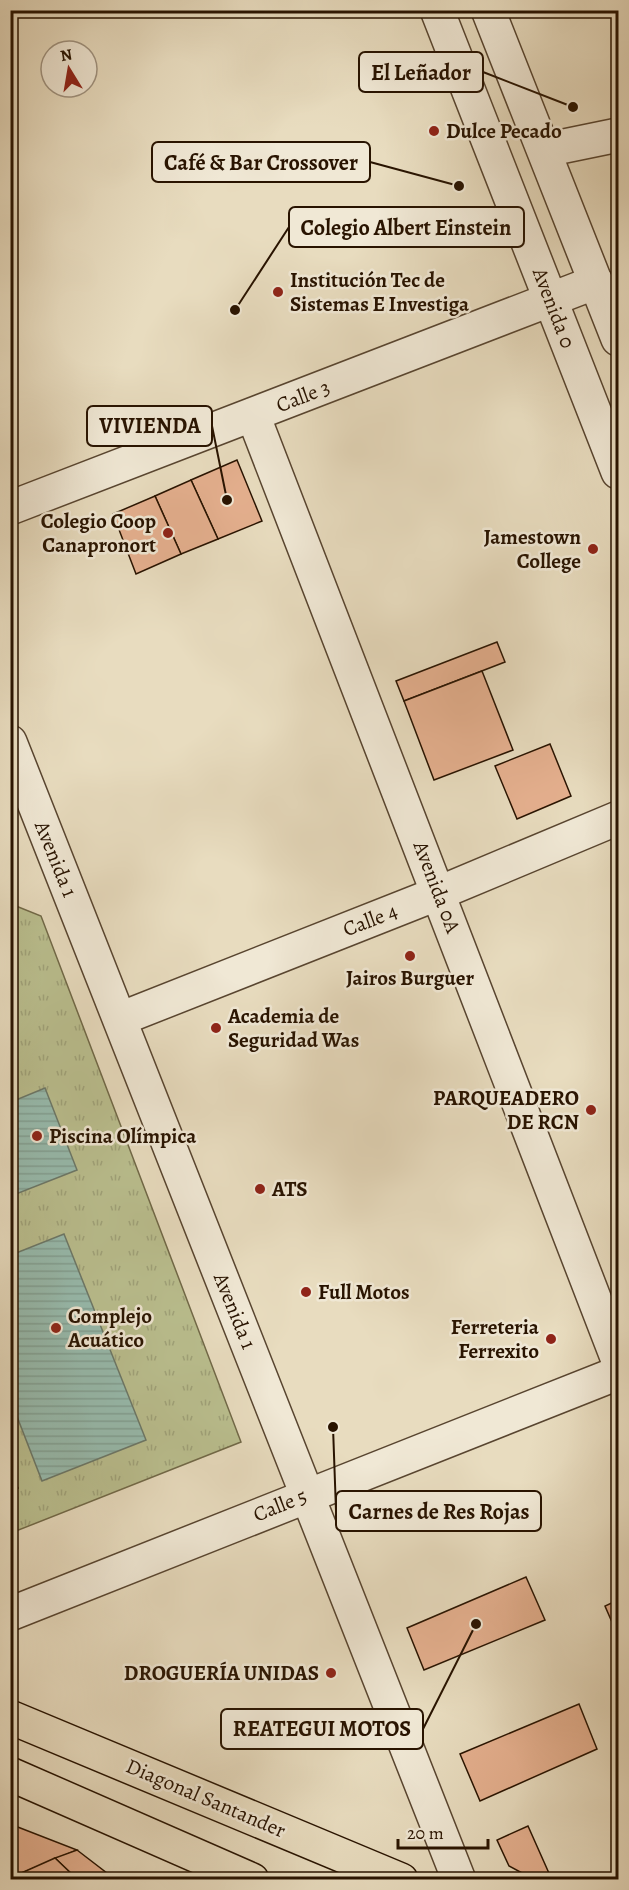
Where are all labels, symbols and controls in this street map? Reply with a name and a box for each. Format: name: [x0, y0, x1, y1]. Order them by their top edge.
north arrow: [39, 39, 99, 99]
text: N: [59, 43, 74, 67]
callout: El Leñador: [359, 52, 483, 92]
text: El Leñador: [371, 58, 471, 88]
place label: Dulce Pecado: [446, 117, 562, 145]
marker: Dulce Pecado: [427, 124, 441, 138]
callout: Café & Bar Crossover: [152, 142, 370, 182]
text: Café & Bar Crossover: [164, 148, 358, 178]
callout: Colegio Albert Einstein: [289, 207, 524, 247]
text: Colegio Albert Einstein: [301, 213, 511, 243]
street label: Avenida 0: [526, 263, 582, 352]
place label: Institución Tec de Sistemas E Investiga: [290, 266, 470, 318]
marker: Institución Tec de Sistemas E Investiga: [271, 285, 285, 299]
street label: Calle 3: [272, 373, 334, 419]
callout: VIVIENDA: [87, 406, 212, 446]
text: VIVIENDA: [98, 411, 201, 441]
place label: Colegio Coop Canapronort: [41, 507, 156, 559]
place label: Jamestown College: [484, 523, 581, 575]
marker: Colegio Coop Canapronort: [161, 526, 175, 540]
marker: Jamestown College: [586, 542, 600, 556]
street label: Avenida 1: [28, 816, 84, 901]
street label: Avenida 0A: [406, 836, 468, 938]
street label: Calle 4: [339, 897, 401, 943]
marker: Jairos Burguer: [403, 949, 417, 963]
place label: Jairos Burguer: [346, 964, 474, 992]
place label: Academia de Seguridad Was: [227, 1002, 359, 1054]
marker: Academia de Seguridad Was: [209, 1021, 223, 1035]
place label: PARQUEADERO DE RCN: [433, 1084, 579, 1136]
marker: PARQUEADERO DE RCN: [584, 1103, 598, 1117]
place label: Piscina Olímpica: [49, 1122, 197, 1150]
marker: Piscina Olímpica: [30, 1129, 44, 1143]
place label: ATS: [271, 1175, 308, 1203]
marker: ATS: [253, 1182, 267, 1196]
street label: Avenida 1: [207, 1268, 263, 1353]
place label: Full Motos: [318, 1278, 410, 1306]
marker: Full Motos: [299, 1285, 313, 1299]
place label: Complejo Acuático: [67, 1302, 152, 1354]
place label: Ferreteria Ferrexito: [451, 1313, 540, 1365]
marker: Complejo Acuático: [49, 1321, 63, 1335]
marker: Ferreteria Ferrexito: [544, 1332, 558, 1346]
street label: Calle 5: [249, 1482, 311, 1528]
callout: Carnes de Res Rojas: [336, 1491, 541, 1531]
text: Carnes de Res Rojas: [348, 1497, 530, 1527]
place label: DROGUERÍA UNIDAS: [124, 1659, 319, 1687]
marker: DROGUERÍA UNIDAS: [324, 1666, 338, 1680]
callout: REATEGUI MOTOS: [221, 1709, 423, 1749]
text: REATEGUI MOTOS: [233, 1714, 411, 1744]
street label: Diagonal Santander: [122, 1752, 290, 1844]
scale bar: [398, 1812, 488, 1850]
text: 20 m: [407, 1821, 444, 1845]

